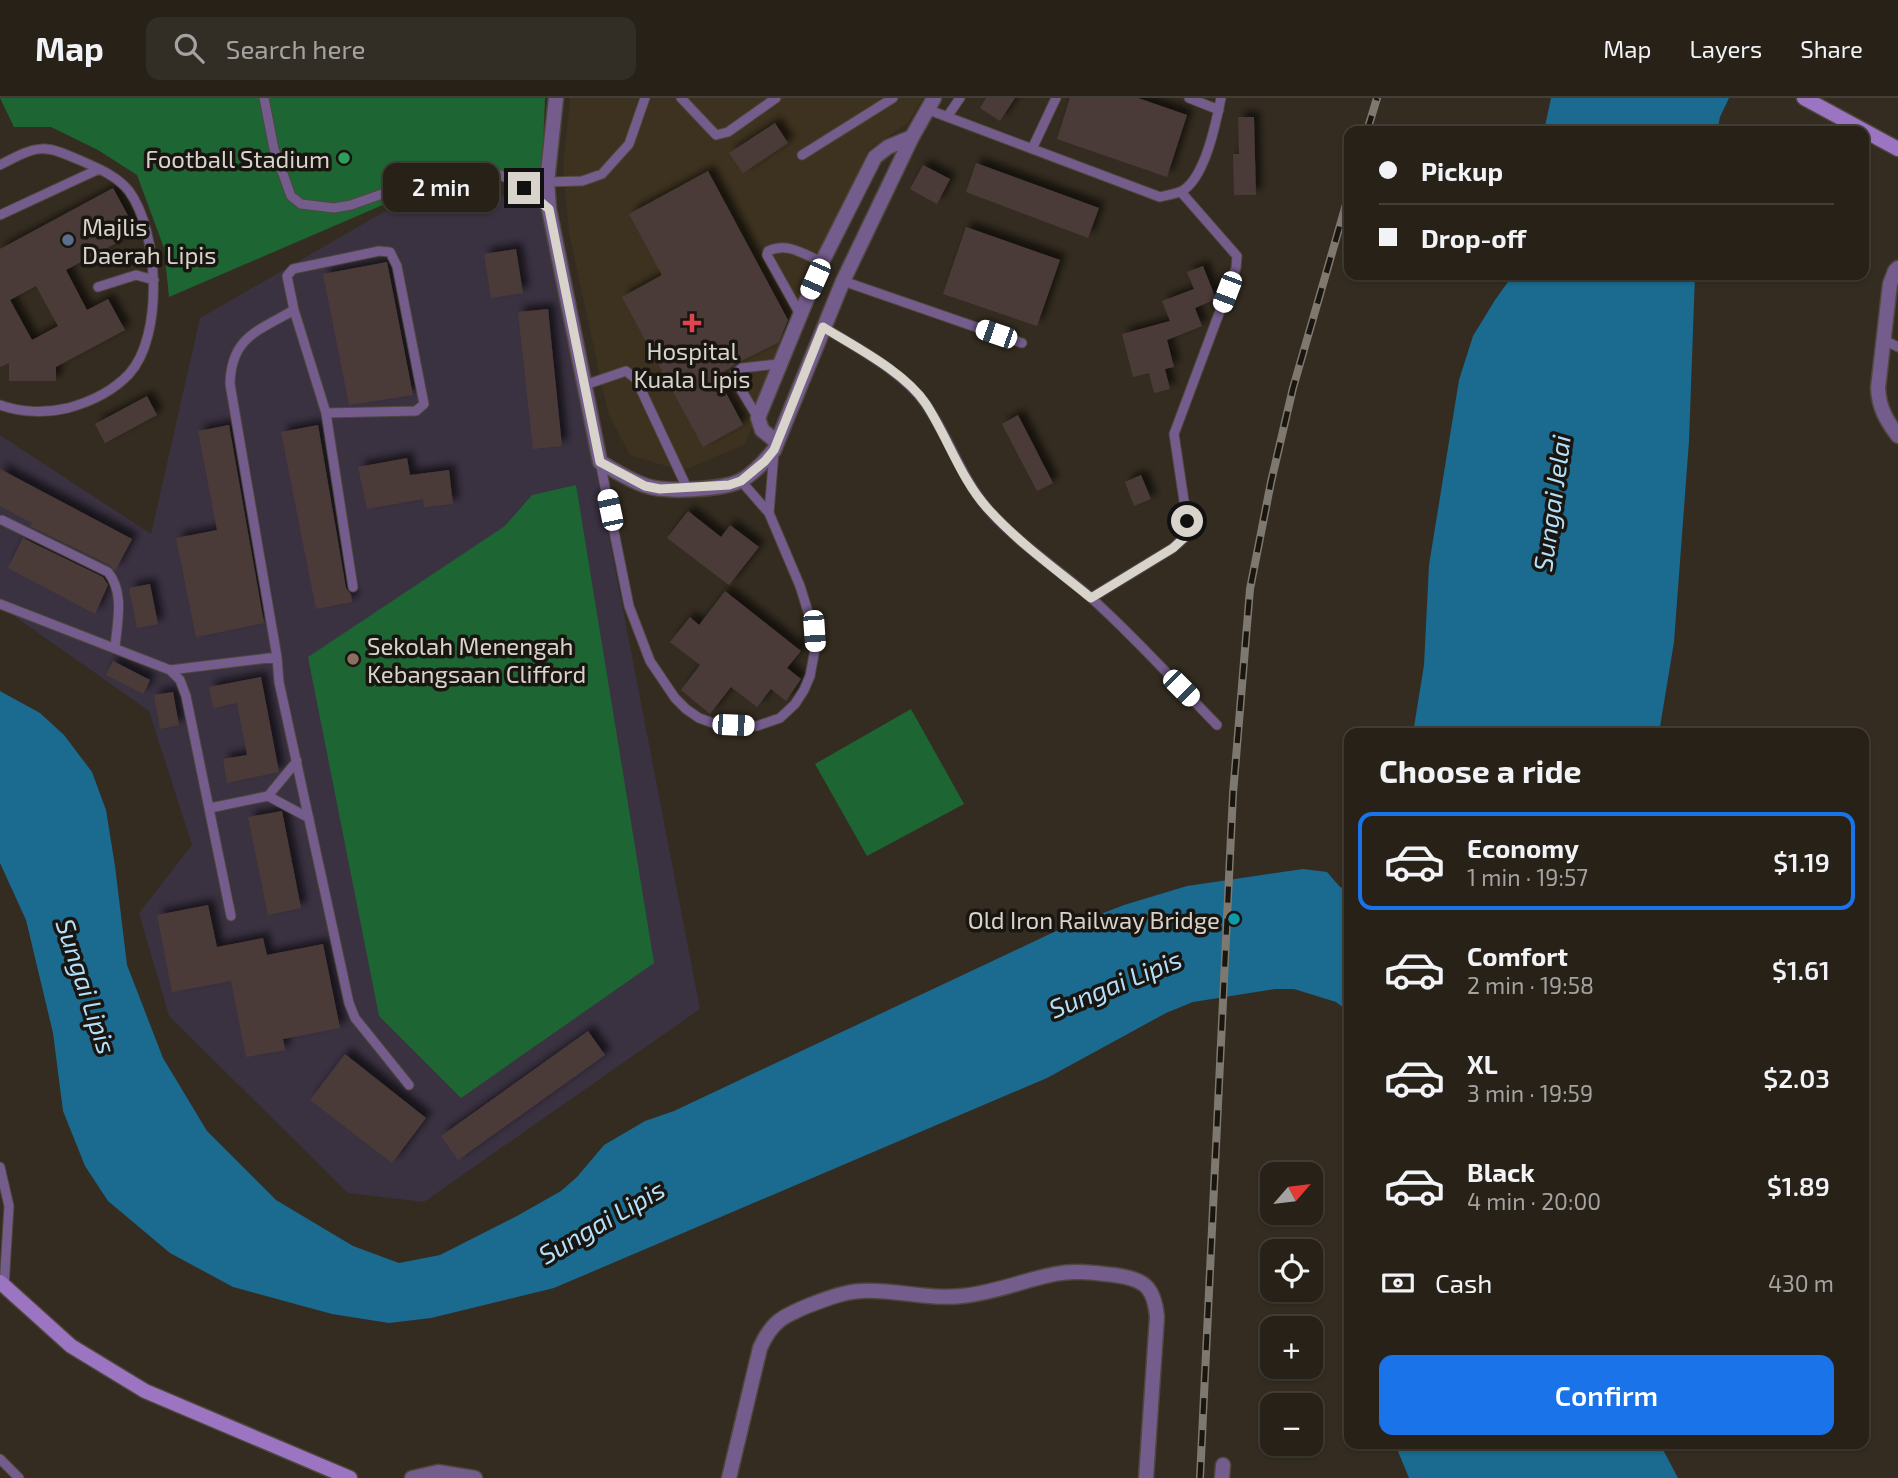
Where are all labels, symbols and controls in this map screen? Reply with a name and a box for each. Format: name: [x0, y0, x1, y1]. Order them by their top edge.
search box: [146, 17, 636, 80]
text: Map: [35, 28, 104, 68]
icon: search: [170, 29, 208, 67]
text: Search here: [226, 33, 365, 64]
text: Map: [1603, 34, 1651, 63]
text: Layers: [1689, 34, 1762, 63]
text: Share: [1800, 34, 1863, 63]
place label: Football Stadium: [145, 144, 330, 173]
marker: Football Stadium: [336, 150, 352, 166]
text: Pickup: [1421, 155, 1503, 186]
callout: 2 min: [384, 164, 500, 212]
route end: [508, 172, 540, 204]
text: 2 min: [412, 173, 470, 201]
place label: Majlis Daerah Lipis: [82, 212, 216, 269]
text: Drop-off: [1421, 222, 1526, 253]
marker: Majlis Daerah Lipis: [60, 232, 76, 248]
car: [797, 256, 834, 302]
car: [1210, 269, 1245, 315]
marker: Hospital Kuala Lipis: [682, 313, 702, 333]
car: [973, 317, 1020, 351]
place label: Hospital Kuala Lipis: [634, 336, 750, 393]
water label: Sungai Jelai: [1526, 433, 1576, 573]
car: [596, 487, 625, 533]
route start: [1171, 505, 1203, 537]
car: [803, 609, 826, 653]
place label: Sekolah Menengah Kebangsaan Clifford: [367, 631, 586, 688]
marker: Sekolah Menengah Kebangsaan Clifford: [345, 651, 361, 667]
car: [1159, 666, 1204, 710]
car: [712, 714, 755, 736]
text: Choose a ride: [1379, 751, 1582, 789]
icon: car: [1383, 830, 1446, 893]
text: Economy: [1467, 832, 1579, 863]
text: $1.19: [1773, 846, 1830, 877]
text: 1 min · 19:57: [1467, 863, 1588, 891]
place label: Old Iron Railway Bridge: [968, 905, 1220, 934]
marker: Old Iron Railway Bridge: [1226, 911, 1242, 927]
water label: Sungai Lipis: [51, 914, 123, 1058]
icon: car: [1383, 938, 1446, 1001]
text: Comfort: [1467, 940, 1568, 971]
water label: Sungai Lipis: [1044, 942, 1186, 1024]
text: $1.61: [1772, 954, 1830, 985]
text: 2 min · 19:58: [1467, 971, 1594, 999]
icon: car: [1383, 1046, 1446, 1109]
text: XL: [1467, 1048, 1498, 1079]
text: $2.03: [1763, 1062, 1830, 1093]
text: 3 min · 19:59: [1467, 1079, 1593, 1107]
icon: car: [1383, 1154, 1446, 1217]
text: Black: [1467, 1156, 1535, 1187]
north arrow: [1260, 1162, 1323, 1225]
map controls: [1260, 1162, 1323, 1456]
text: $1.89: [1767, 1170, 1830, 1201]
water label: Sungai Lipis: [532, 1172, 670, 1270]
text: 4 min · 20:00: [1467, 1187, 1601, 1215]
button: locate: [1260, 1239, 1323, 1302]
icon: cash: [1379, 1264, 1417, 1302]
text: Cash: [1435, 1267, 1492, 1298]
text: 430 m: [1768, 1269, 1834, 1297]
button: +: [1260, 1316, 1323, 1379]
button: Confirm: [1379, 1355, 1834, 1435]
button: −: [1260, 1393, 1323, 1456]

